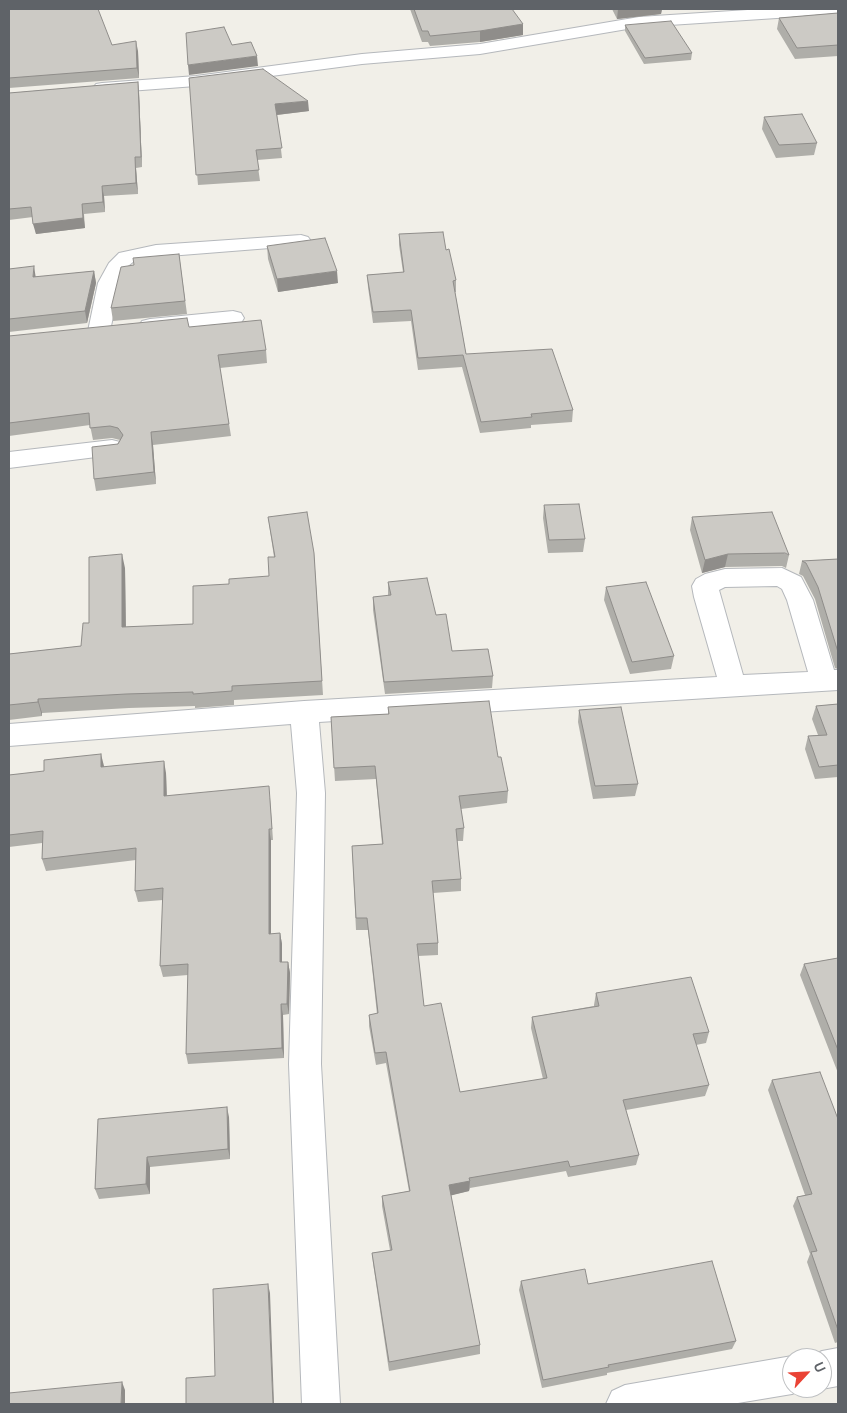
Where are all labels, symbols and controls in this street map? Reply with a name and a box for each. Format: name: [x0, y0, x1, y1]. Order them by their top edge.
north arrow: [782, 1348, 832, 1398]
text: U: [810, 1359, 830, 1375]

